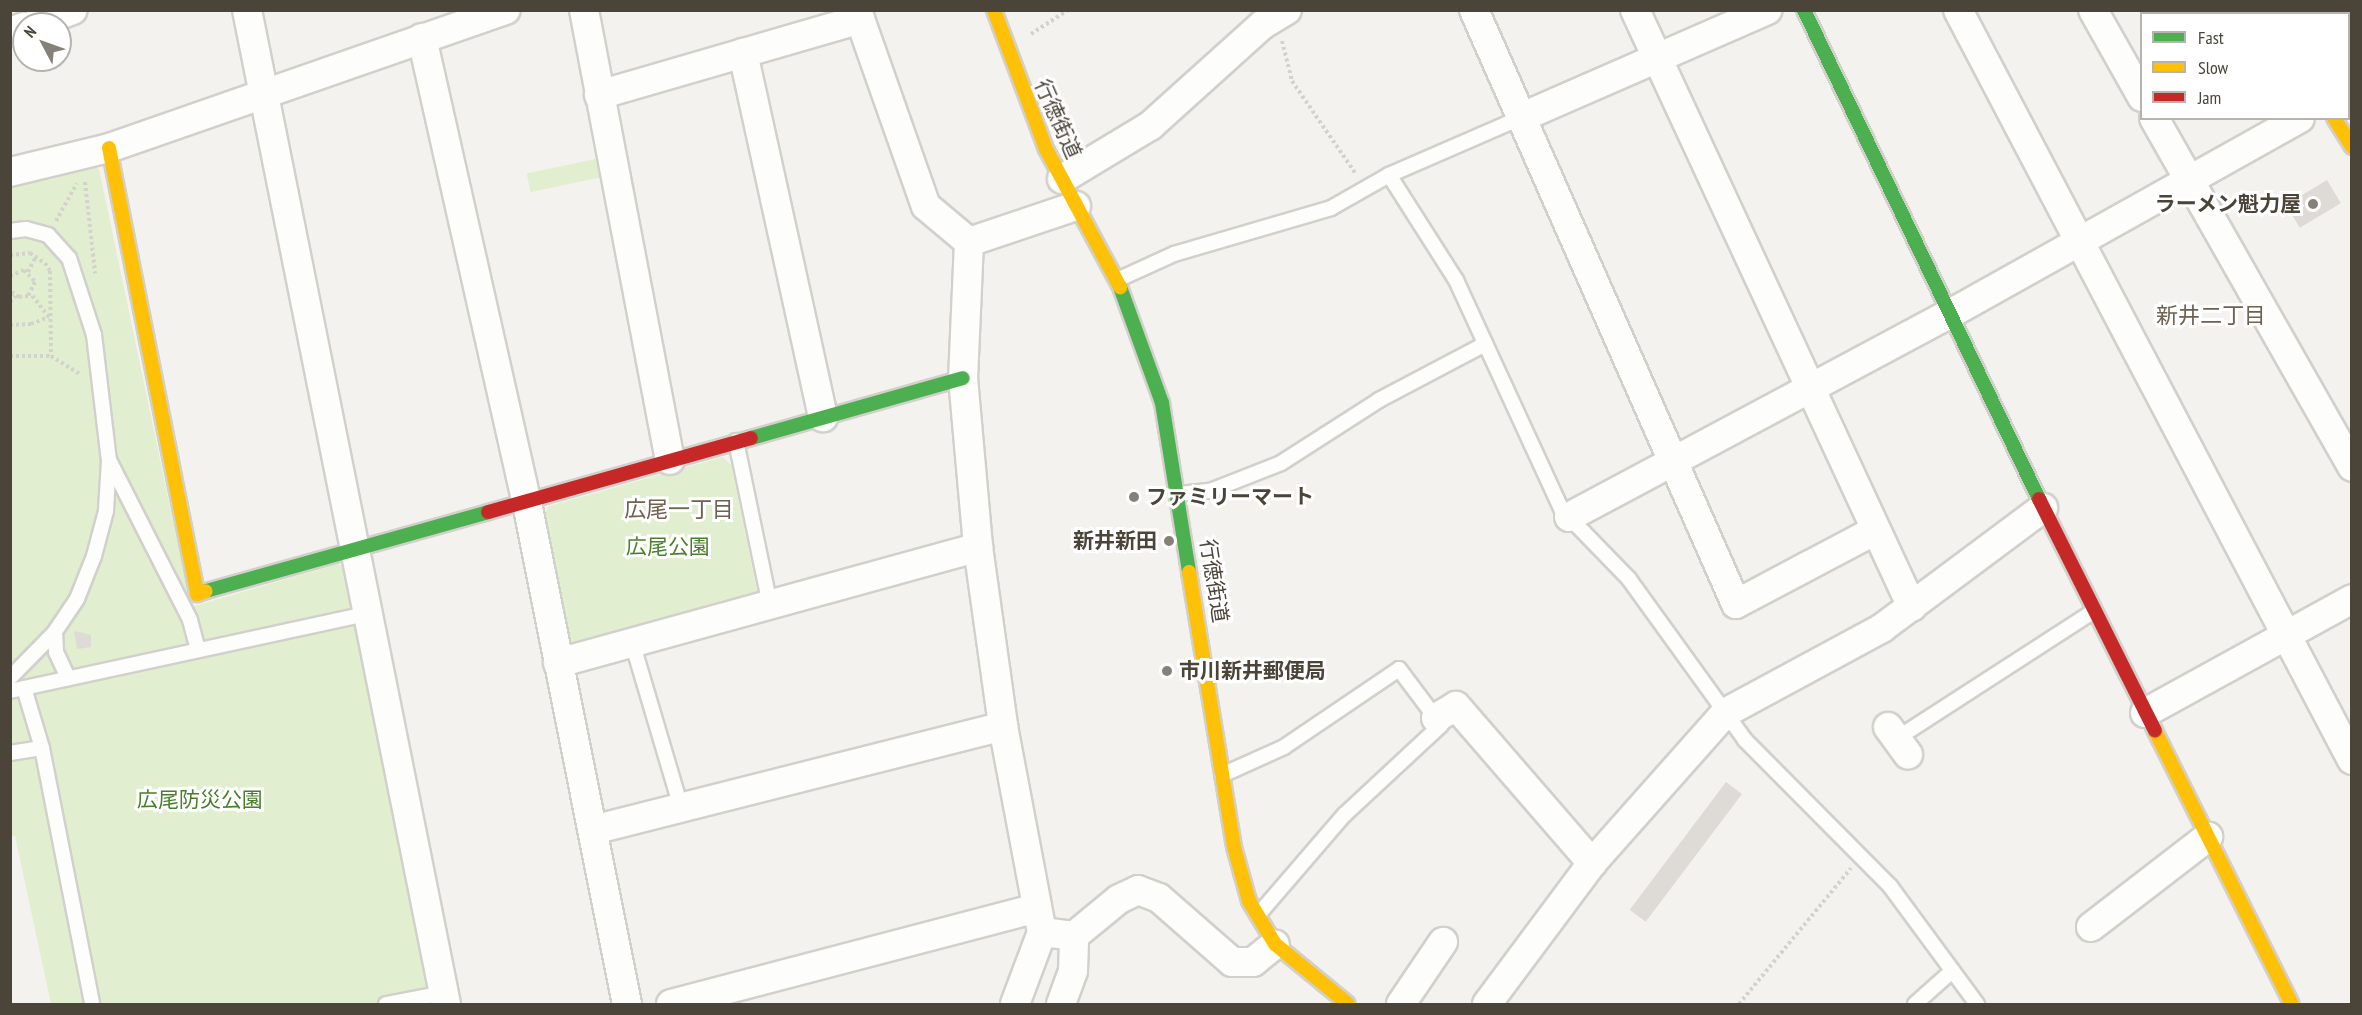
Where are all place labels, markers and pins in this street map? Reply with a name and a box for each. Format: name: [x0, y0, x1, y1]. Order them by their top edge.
place label: ラーメン魁力屋: [2154, 191, 2301, 217]
marker: ラーメン魁力屋: [2306, 197, 2320, 211]
place label: ファミリーマート: [1146, 484, 1314, 510]
marker: ファミリーマート: [1127, 490, 1141, 504]
place label: 新井新田: [1073, 528, 1157, 554]
marker: 新井新田: [1162, 534, 1176, 548]
place label: 市川新井郵便局: [1179, 658, 1326, 684]
marker: 市川新井郵便局: [1160, 664, 1174, 678]

